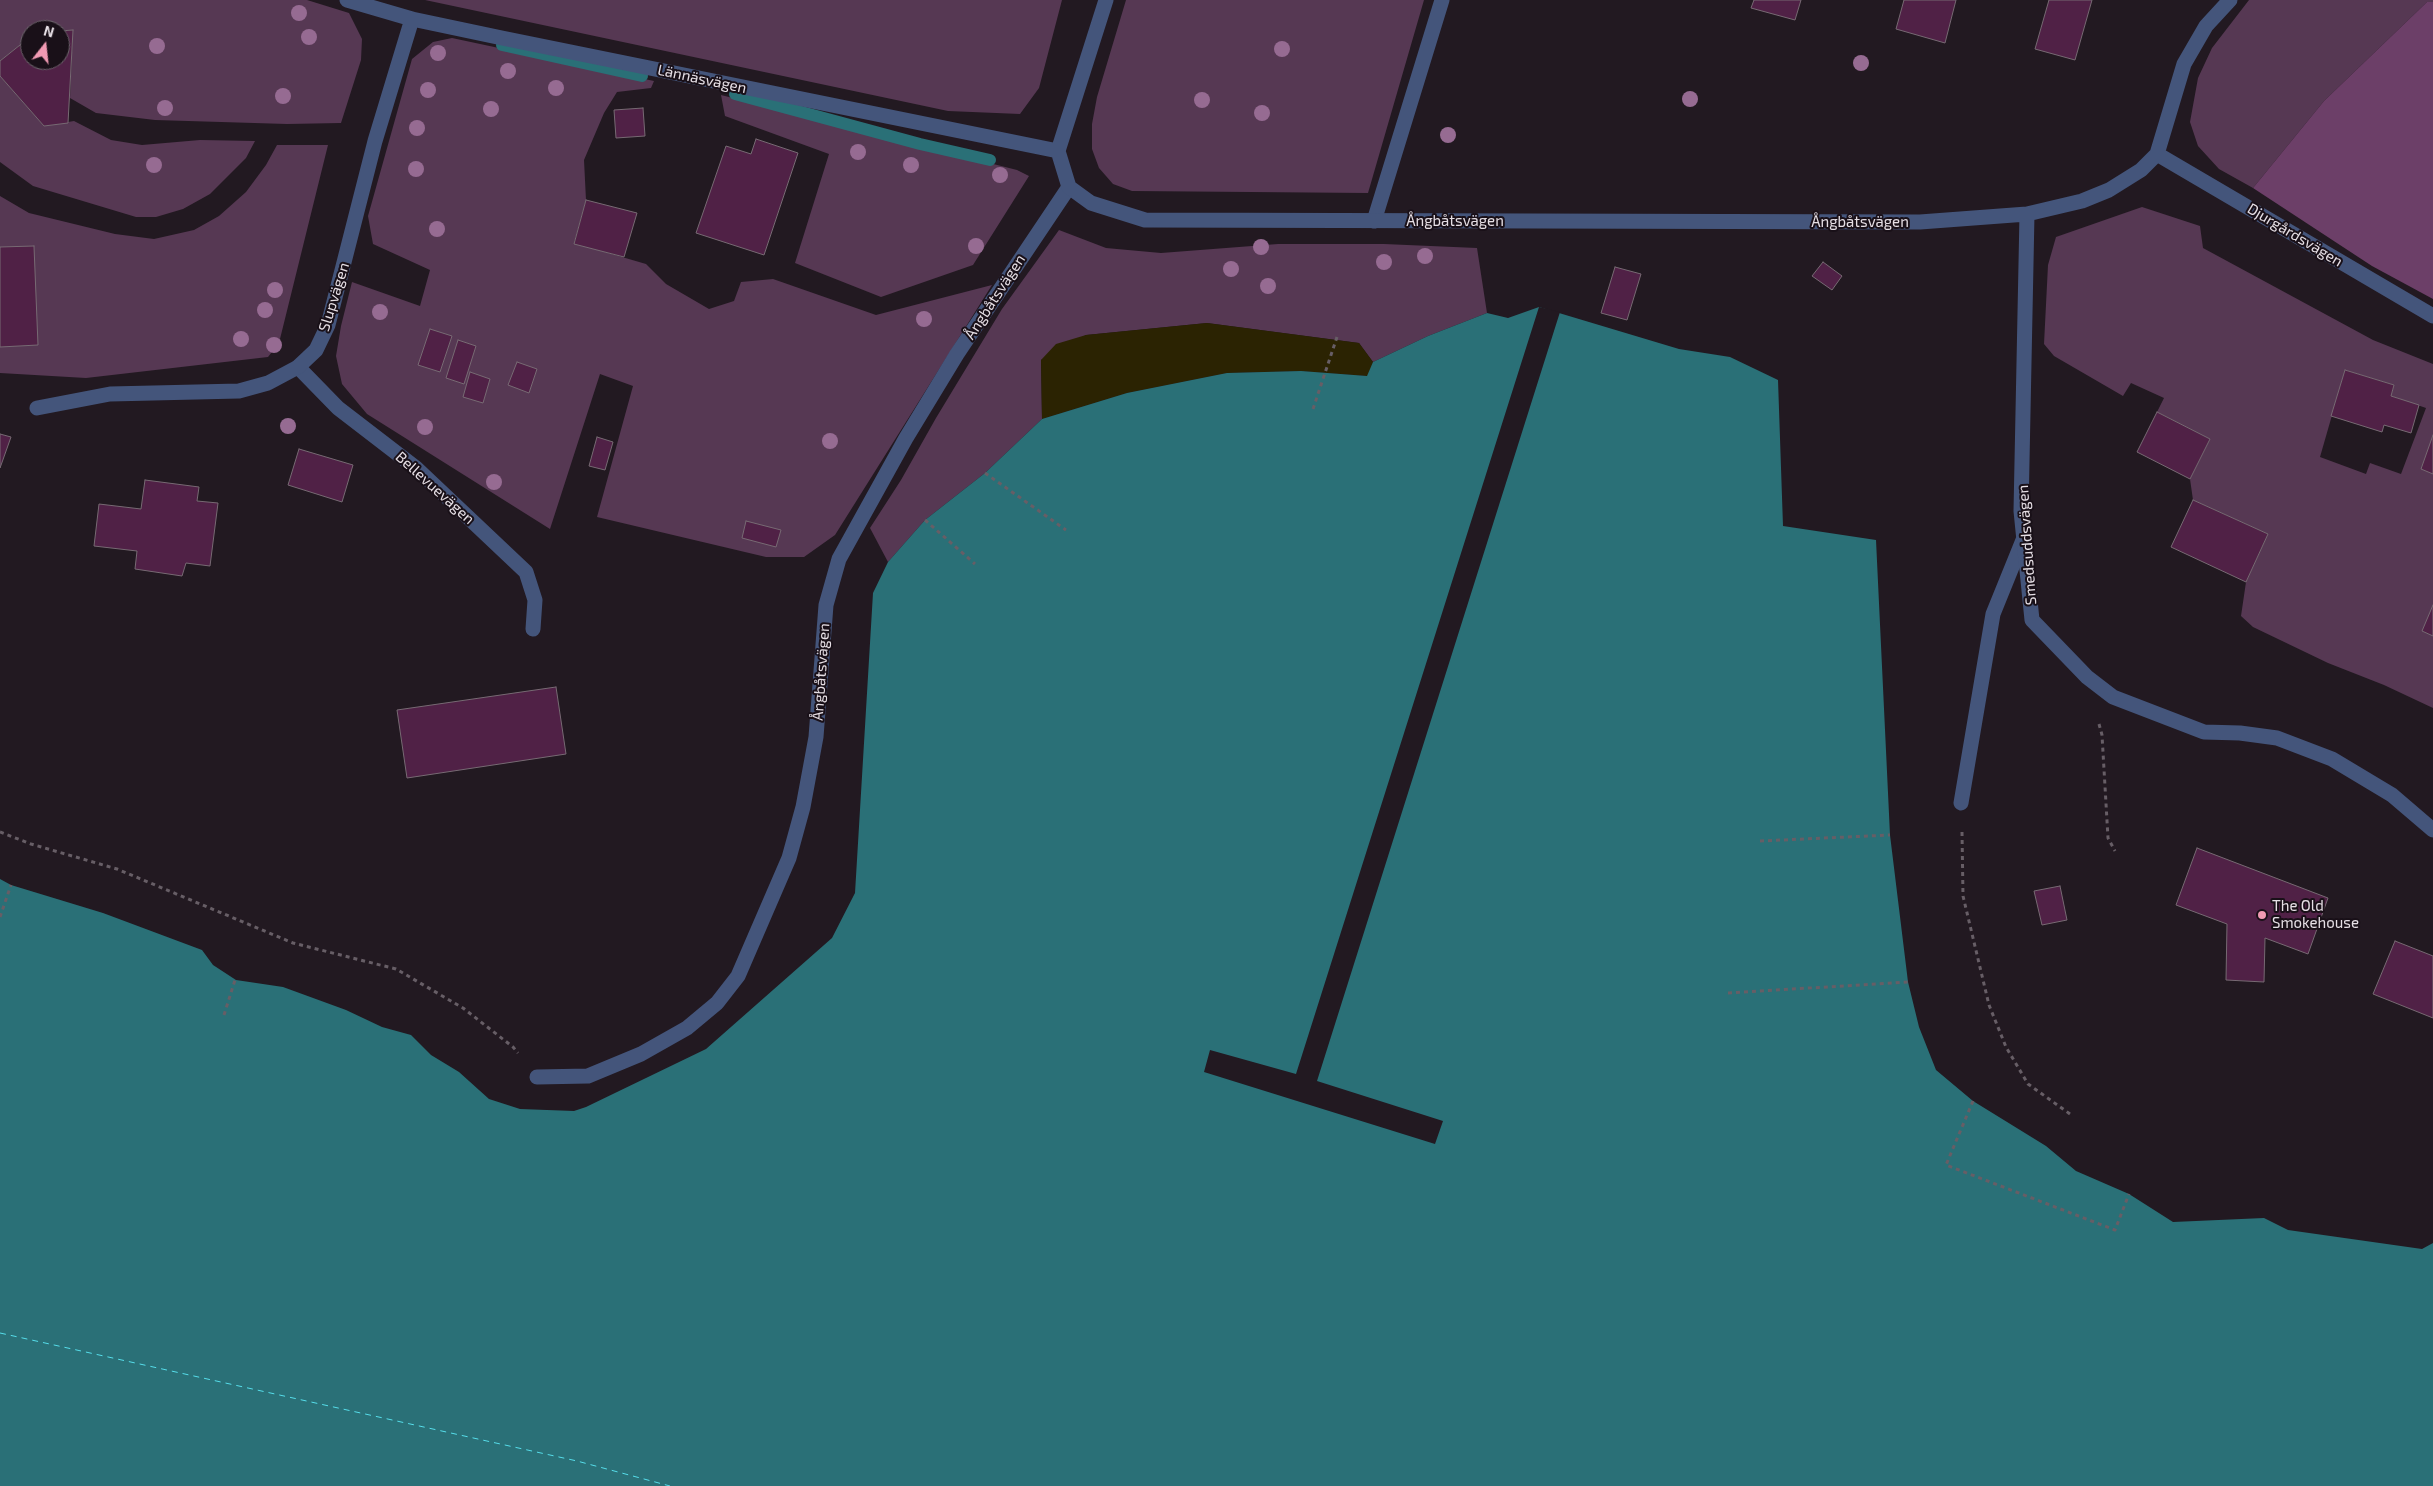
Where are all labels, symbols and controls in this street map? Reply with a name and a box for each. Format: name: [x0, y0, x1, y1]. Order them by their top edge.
north arrow: [20, 20, 70, 70]
text: N: [42, 21, 56, 41]
street label: Lännäsvägen: [656, 61, 748, 97]
street label: Djurgårdsvägen: [2244, 199, 2346, 271]
street label: Ångbåtsvägen: [1406, 212, 1504, 230]
street label: Ångbåtsvägen: [1811, 213, 1909, 231]
street label: Ångbåtsvägen: [961, 251, 1029, 343]
street label: Slupvägen: [315, 260, 353, 334]
street label: Bellevuevägen: [392, 448, 478, 528]
street label: Smedsuddsvägen: [2014, 484, 2040, 606]
street label: Ångbåtsvägen: [809, 623, 833, 721]
place label: The Old Smokehouse: [2272, 897, 2359, 932]
marker: The Old Smokehouse: [2256, 909, 2268, 921]

